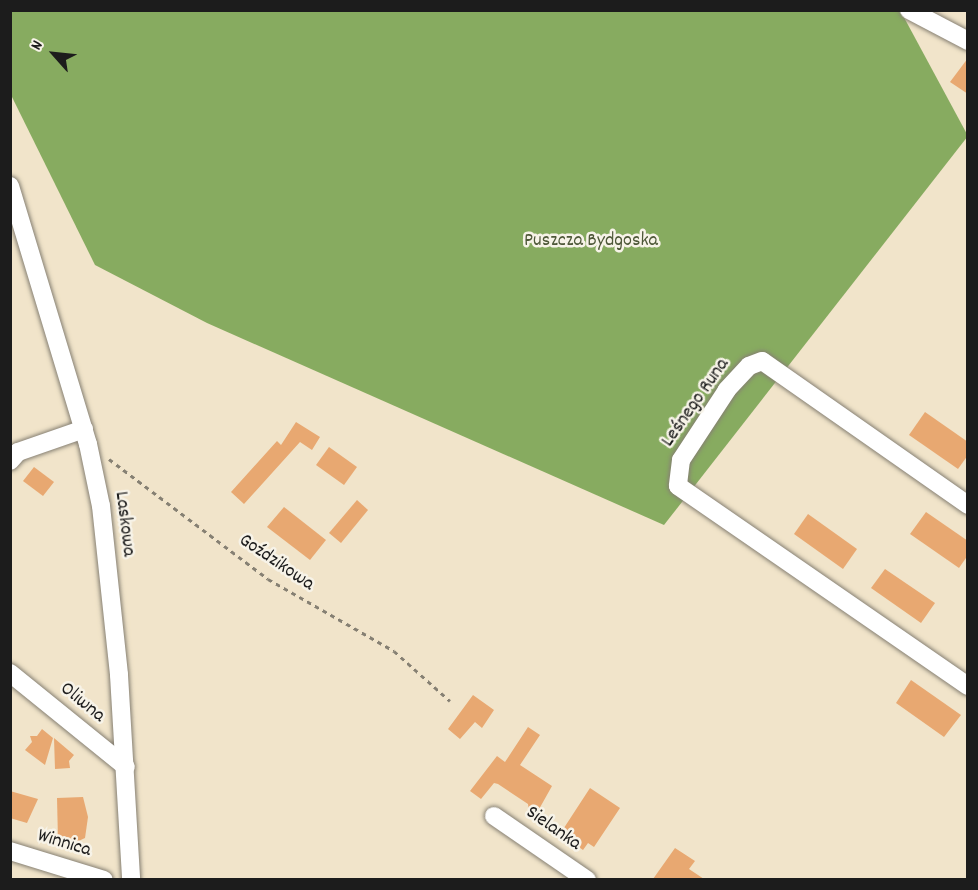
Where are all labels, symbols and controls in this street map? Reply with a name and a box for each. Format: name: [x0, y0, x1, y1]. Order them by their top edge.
north arrow: [24, 24, 84, 84]
text: N: [25, 37, 50, 54]
park label: Puszcza Bydgoska: [524, 229, 658, 253]
street label: Leśnego Runa: [657, 354, 735, 452]
street label: Laskowa: [108, 490, 140, 558]
street label: Goździkowa: [234, 529, 318, 597]
street label: Oliwna: [54, 678, 110, 728]
street label: Sielanka: [521, 801, 585, 857]
street label: Winnica: [34, 825, 94, 863]

